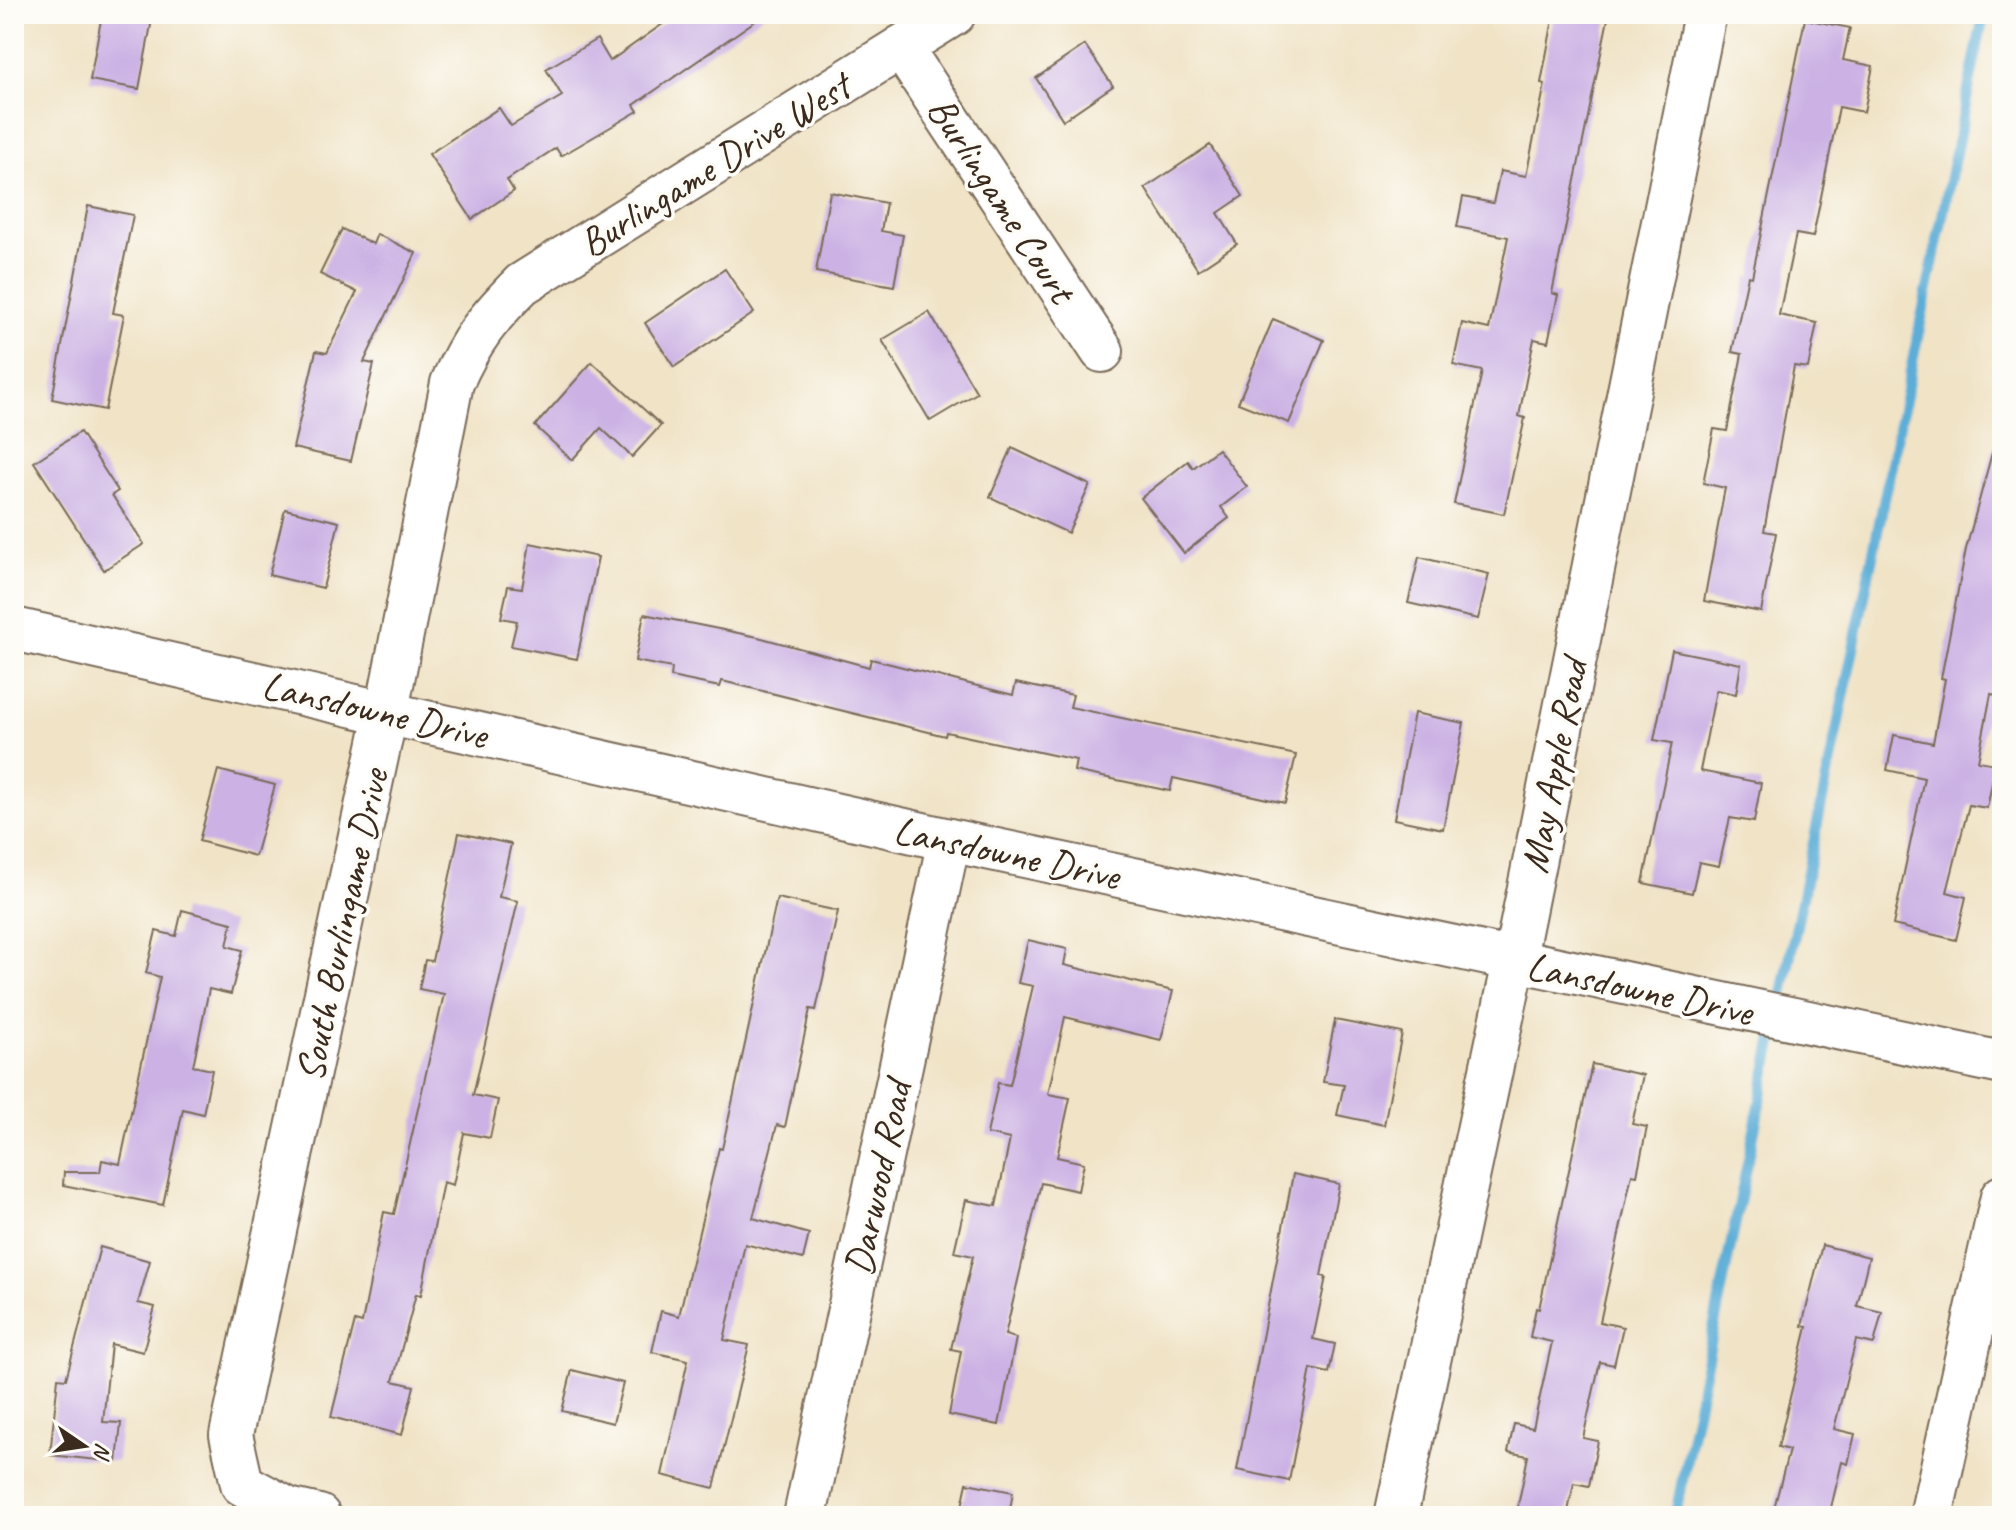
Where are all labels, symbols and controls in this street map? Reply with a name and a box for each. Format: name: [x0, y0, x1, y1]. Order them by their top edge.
street label: Burlingame Drive West: [570, 59, 864, 268]
street label: Burlingame Court: [916, 87, 1088, 315]
street label: May Apple Road: [1509, 649, 1600, 877]
street label: Lansdowne Drive: [258, 660, 495, 761]
street label: South Burlingame Drive: [285, 762, 400, 1086]
street label: Lansdowne Drive: [890, 805, 1127, 902]
street label: Lansdowne Drive: [1523, 941, 1760, 1038]
street label: Darwood Road: [833, 1071, 924, 1279]
north arrow: [44, 1406, 124, 1486]
text: N: [87, 1440, 118, 1463]

